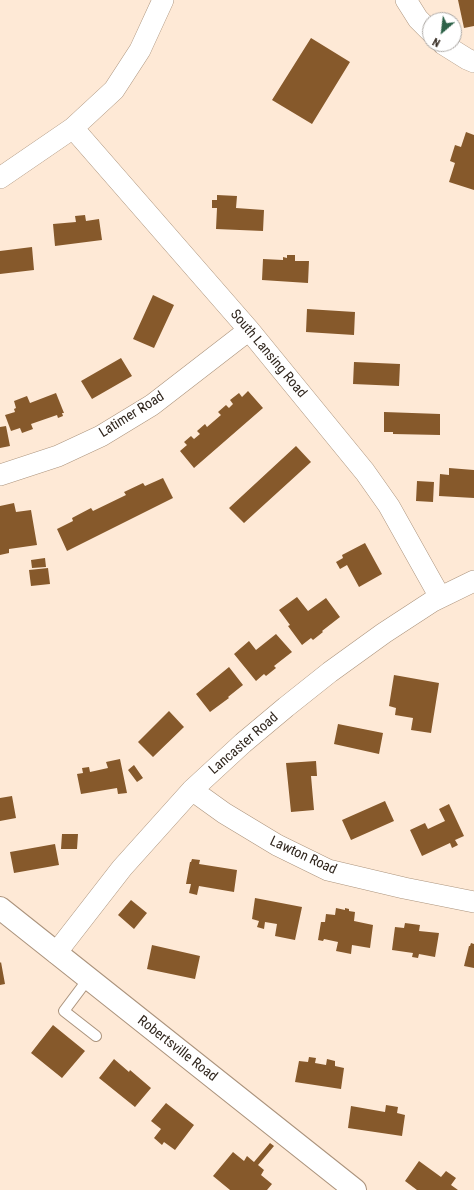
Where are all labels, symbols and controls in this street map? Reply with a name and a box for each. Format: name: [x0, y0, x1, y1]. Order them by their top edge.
north arrow: [422, 12, 462, 52]
text: N: [431, 35, 443, 49]
street label: South Lansing Road: [226, 306, 310, 402]
street label: Latimer Road: [96, 388, 168, 442]
street label: Lancaster Road: [206, 709, 282, 779]
street label: Lawton Road: [267, 833, 339, 879]
street label: Robertsville Road: [134, 1013, 220, 1085]

